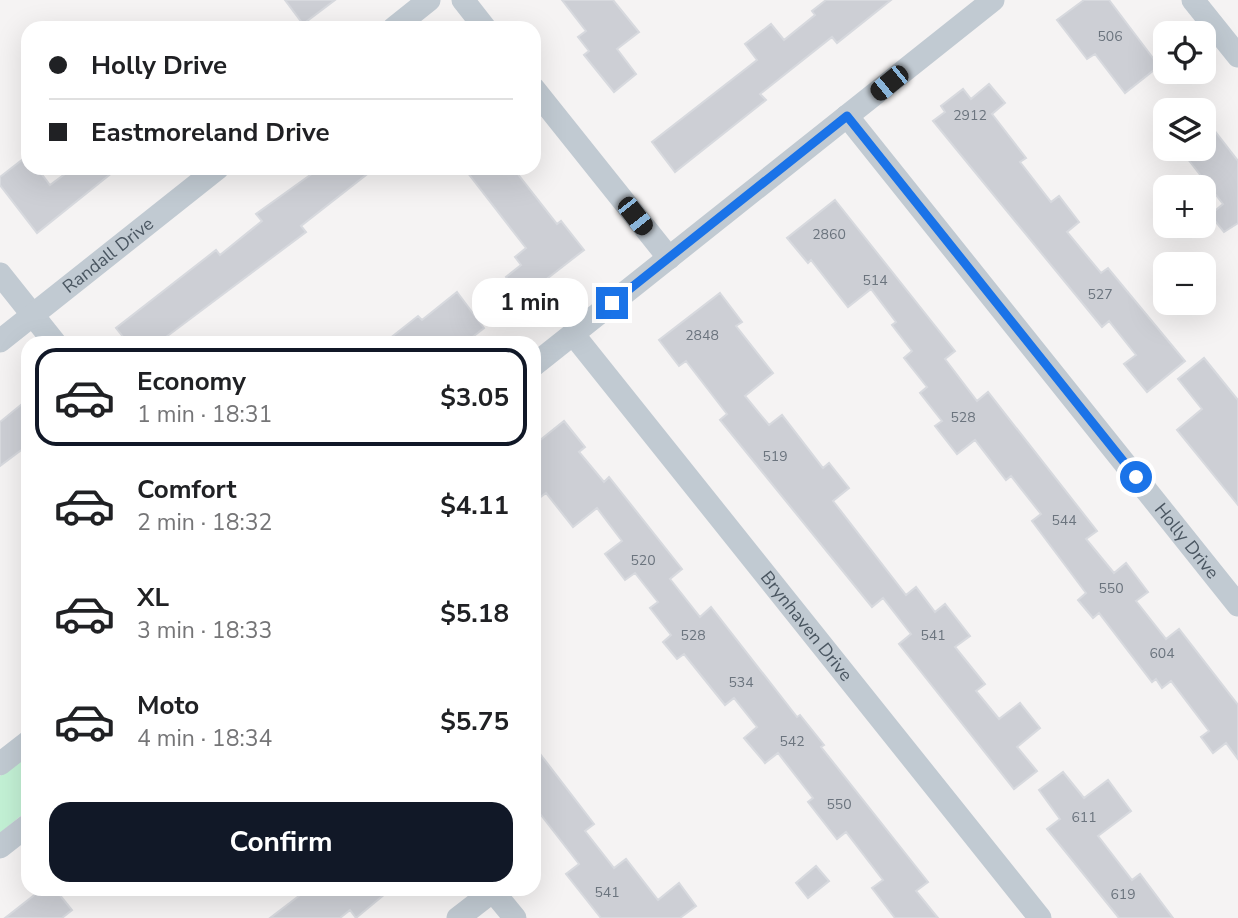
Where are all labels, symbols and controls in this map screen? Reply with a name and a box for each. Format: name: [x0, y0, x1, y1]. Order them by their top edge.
map controls: [1153, 21, 1216, 315]
button: locate: [1153, 21, 1216, 84]
house number: 506: [1097, 27, 1123, 46]
text: Holly Drive: [91, 48, 227, 83]
car: [867, 62, 912, 104]
button: layers: [1153, 98, 1216, 161]
house number: 2912: [953, 106, 987, 125]
text: Eastmoreland Drive: [91, 115, 330, 150]
button: +: [1153, 175, 1216, 238]
car: [614, 193, 657, 239]
street label: Randall Drive: [58, 212, 159, 299]
house number: 2860: [812, 225, 846, 244]
button: −: [1153, 252, 1216, 315]
house number: 514: [862, 271, 888, 290]
callout: 1 min: [472, 278, 588, 328]
house number: 527: [1087, 285, 1113, 304]
text: 1 min: [500, 287, 560, 318]
route end: [596, 287, 628, 319]
house number: 2848: [685, 326, 719, 345]
text: Economy: [137, 364, 246, 399]
icon: car: [53, 366, 116, 429]
text: $3.05: [440, 380, 509, 415]
text: 1 min · 18:31: [137, 399, 272, 430]
house number: 528: [950, 408, 976, 427]
house number: 519: [762, 447, 788, 466]
route start: [1120, 461, 1152, 493]
text: Comfort: [137, 472, 237, 507]
icon: car: [53, 474, 116, 537]
text: $4.11: [440, 488, 509, 523]
street label: Holly Drive: [1149, 498, 1224, 584]
text: 2 min · 18:32: [137, 507, 272, 538]
house number: 544: [1051, 511, 1077, 530]
house number: 520: [630, 551, 656, 570]
street label: Brynhaven Drive: [755, 566, 858, 686]
house number: 550: [1098, 579, 1124, 598]
text: XL: [137, 580, 169, 615]
icon: car: [53, 582, 116, 645]
text: $5.18: [440, 596, 509, 631]
text: 3 min · 18:33: [137, 615, 272, 646]
house number: 528: [680, 626, 706, 645]
house number: 541: [920, 626, 946, 645]
house number: 604: [1149, 644, 1175, 663]
house number: 534: [728, 673, 754, 692]
text: Moto: [137, 688, 199, 723]
icon: car: [53, 690, 116, 753]
text: $5.75: [440, 704, 509, 739]
text: 4 min · 18:34: [137, 723, 272, 754]
house number: 542: [779, 732, 805, 751]
house number: 550: [826, 795, 852, 814]
button: Confirm: [49, 802, 513, 882]
house number: 611: [1071, 808, 1097, 827]
house number: 541: [594, 883, 620, 902]
house number: 619: [1110, 885, 1136, 904]

